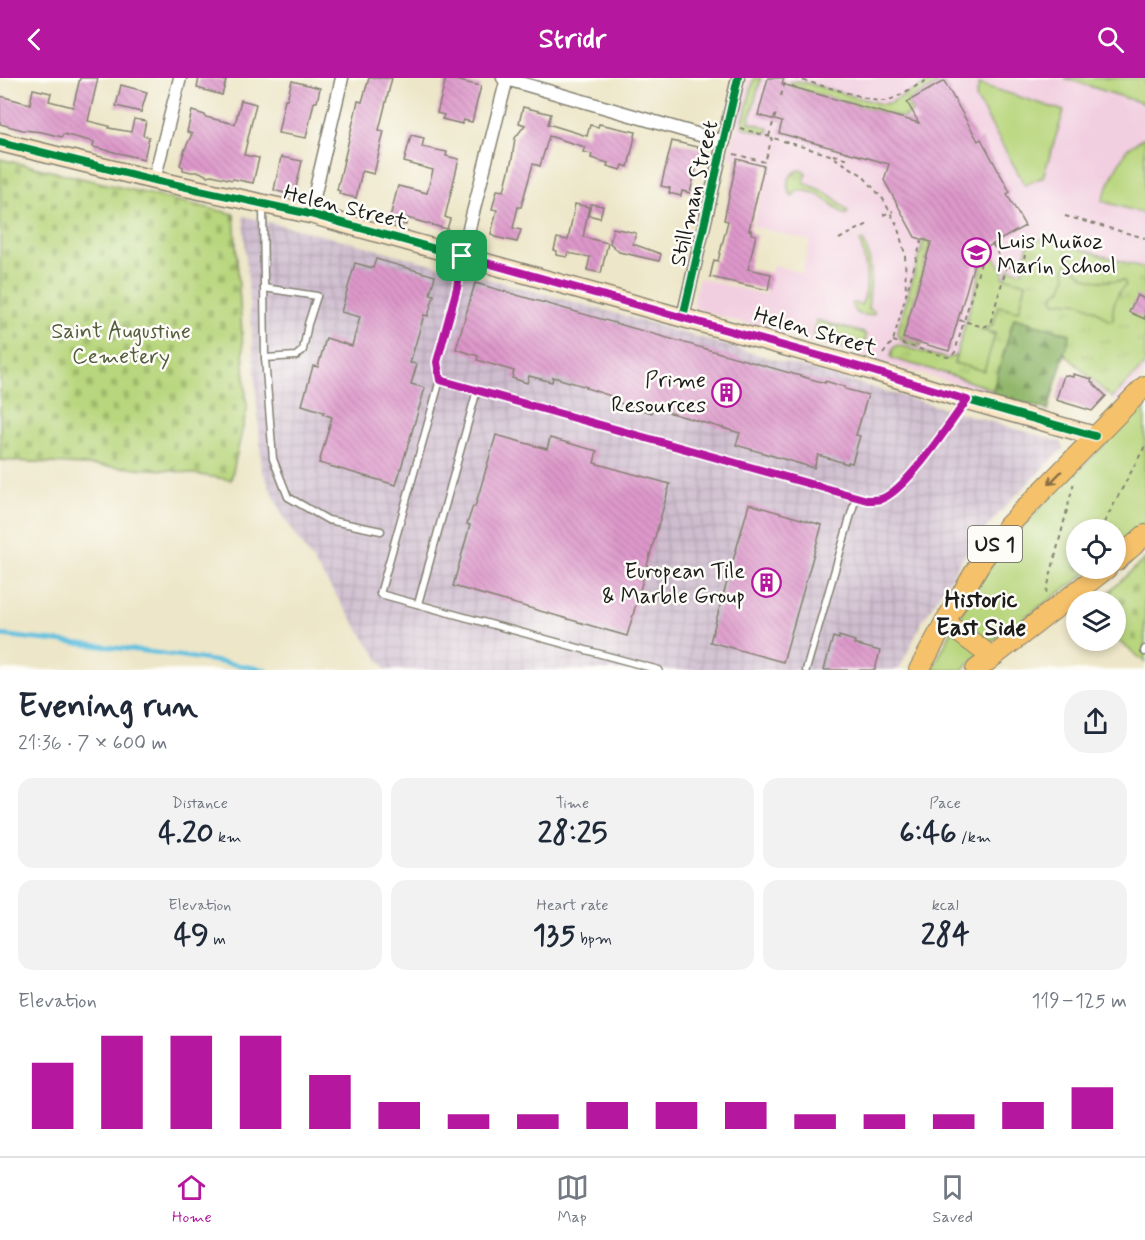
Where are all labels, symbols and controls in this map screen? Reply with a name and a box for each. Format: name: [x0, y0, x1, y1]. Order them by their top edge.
text: Stridr: [539, 22, 606, 57]
icon: back: [18, 23, 51, 56]
icon: search: [1094, 23, 1127, 56]
street label: Stillman Street: [665, 118, 725, 269]
street label: Helen Street: [281, 179, 411, 237]
place label: Luis Muñoz Marín School: [997, 228, 1116, 281]
pin: [436, 230, 487, 281]
school or university icon: Luis Muñoz Marín School: [960, 237, 992, 269]
icon: arrive: [445, 239, 478, 272]
street label: Helen Street: [751, 301, 880, 363]
park label: Saint Augustine Cemetery: [51, 318, 191, 371]
place label: Prime Resources: [611, 367, 706, 420]
building icon: Prime Resources: [711, 376, 743, 408]
one-way arrow: [1047, 470, 1062, 485]
map controls: [1066, 519, 1126, 651]
button: locate: [1066, 519, 1126, 579]
road number: US 1: [968, 526, 1022, 562]
place label: European Tile & Marble Group: [602, 558, 745, 611]
building icon: European Tile & Marble Group: [750, 567, 782, 599]
district label: Historic East Side: [936, 585, 1026, 644]
button: layers: [1066, 591, 1126, 651]
text: Evening run: [18, 685, 198, 729]
button: share: [1064, 690, 1127, 753]
text: 21:36 · 7 × 600 m: [18, 730, 167, 757]
text: Distance: [172, 793, 228, 814]
text: Time: [556, 793, 589, 814]
text: Pace: [929, 793, 961, 814]
text: 4.20: [158, 814, 214, 853]
text: 28:25: [538, 814, 607, 853]
text: 6:46: [899, 814, 957, 853]
text: km: [214, 827, 241, 848]
text: /km: [957, 827, 991, 848]
text: Elevation: [168, 895, 231, 916]
text: Heart rate: [537, 895, 608, 916]
text: kcal: [932, 895, 959, 916]
text: 49: [174, 916, 209, 955]
text: 135: [533, 916, 576, 955]
text: 284: [921, 916, 970, 955]
text: m: [209, 929, 226, 950]
text: bpm: [576, 929, 612, 950]
text: Elevation: [18, 988, 97, 1015]
text: 119–125 m: [1032, 988, 1127, 1015]
tab: Home: [172, 1171, 212, 1228]
tab: Map: [556, 1171, 589, 1228]
tab: Saved: [933, 1171, 973, 1228]

